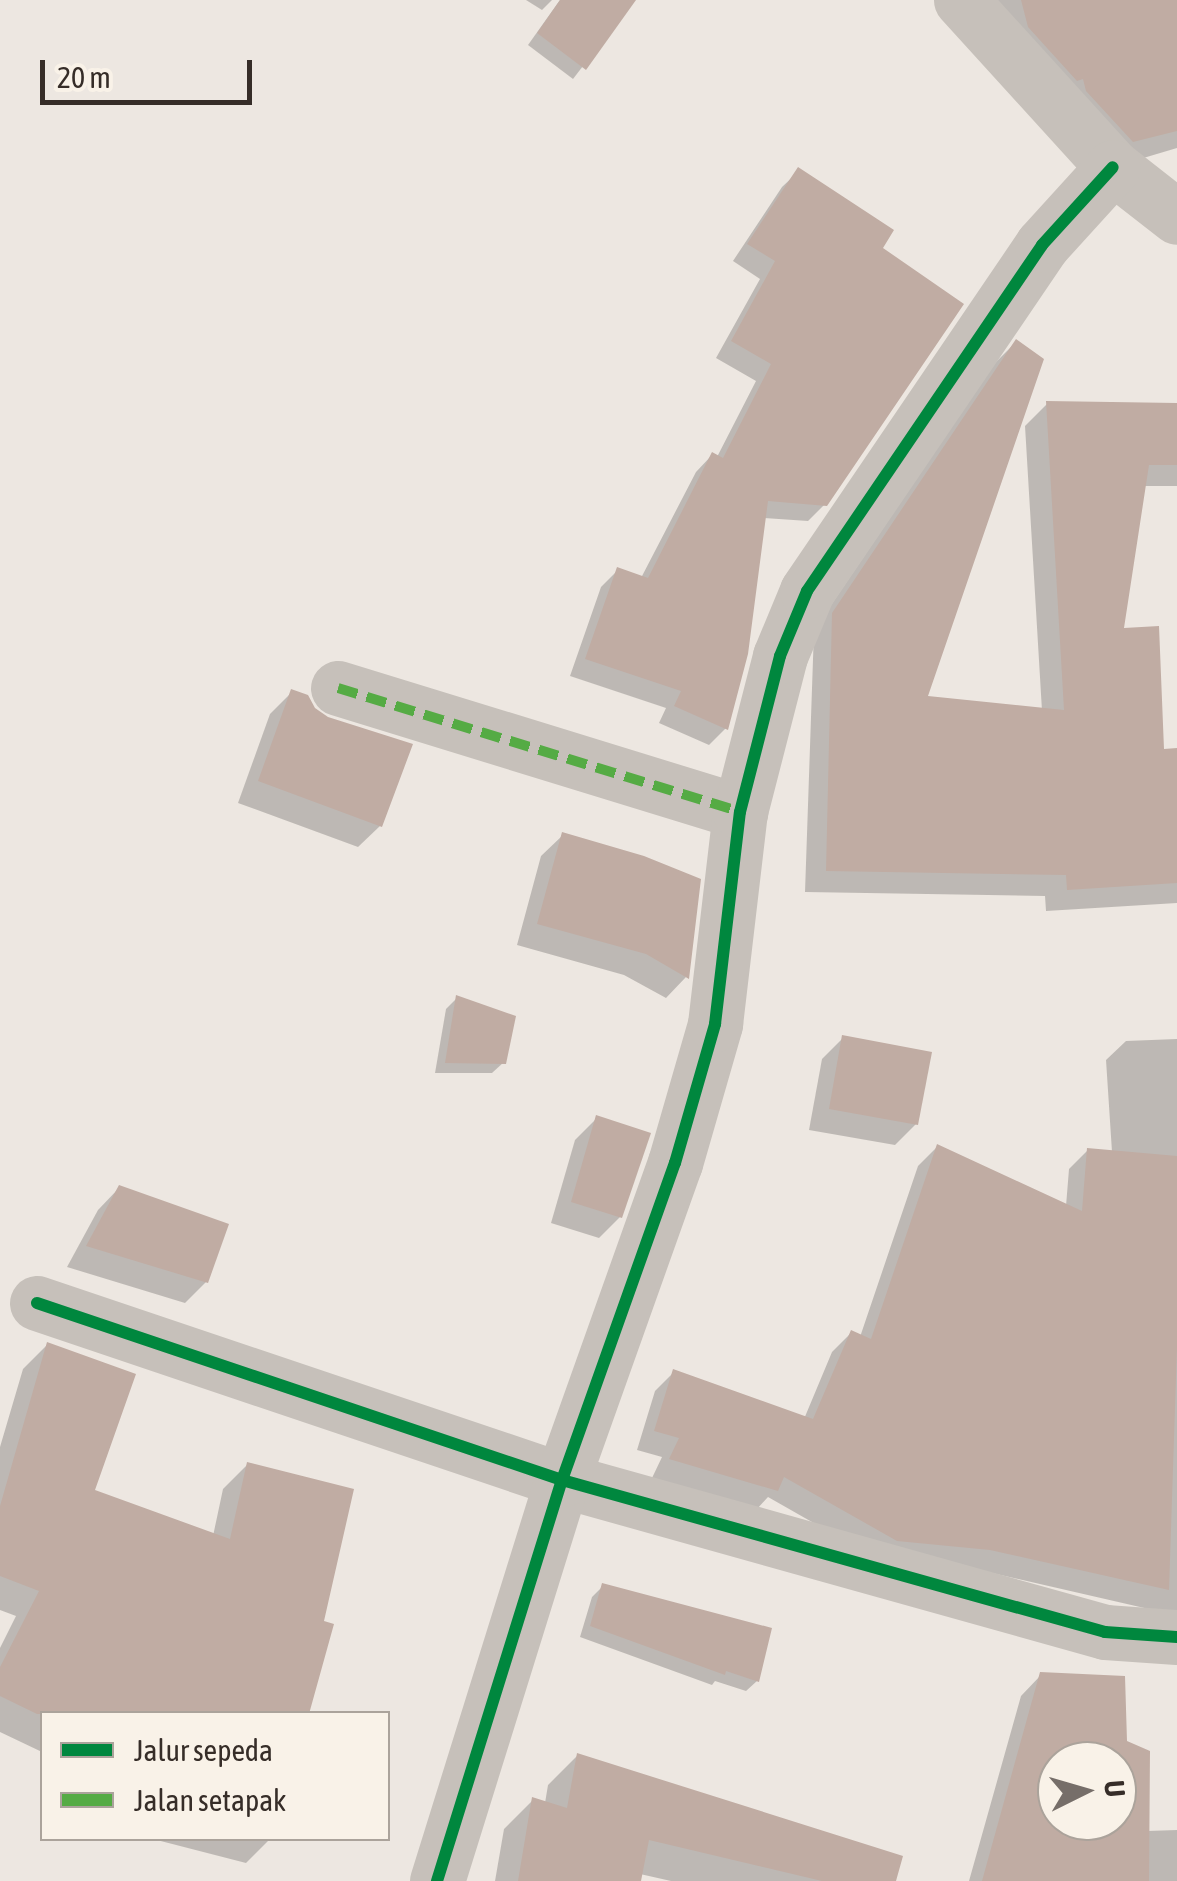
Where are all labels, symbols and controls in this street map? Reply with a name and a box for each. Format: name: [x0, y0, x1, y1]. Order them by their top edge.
scale bar: [45, 40, 258, 102]
text: 20 m: [57, 60, 111, 94]
legend: [40, 1711, 390, 1841]
text: Jalur sepeda: [134, 1733, 273, 1767]
north arrow: [1037, 1741, 1137, 1841]
text: U: [1098, 1779, 1132, 1798]
text: Jalan setapak: [134, 1783, 286, 1817]

